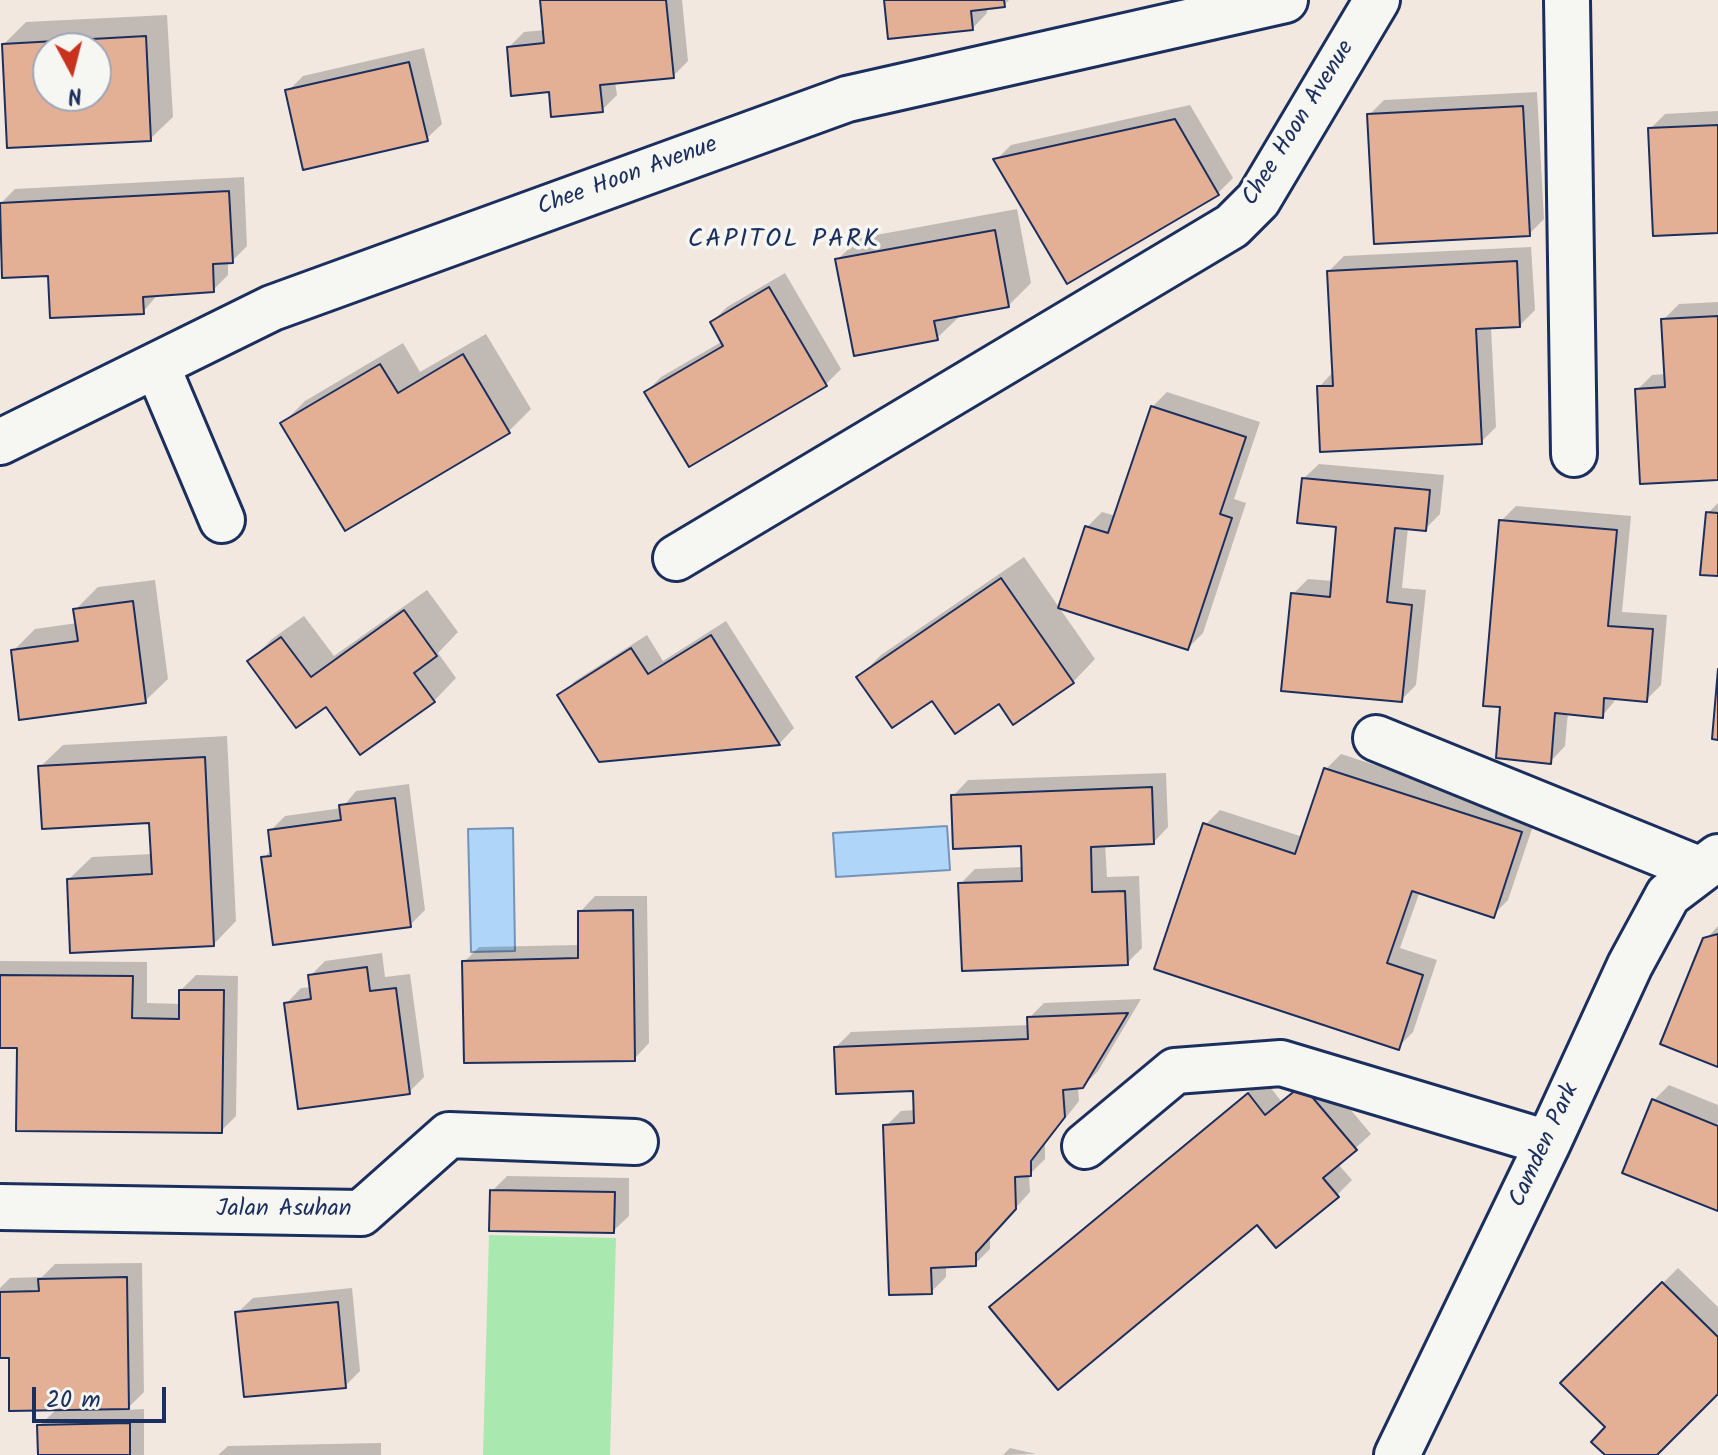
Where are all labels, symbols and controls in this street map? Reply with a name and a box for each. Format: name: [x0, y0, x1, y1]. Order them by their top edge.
north arrow: [32, 32, 112, 112]
street label: Chee Hoon Avenue: [1238, 36, 1362, 212]
text: N: [66, 76, 84, 113]
street label: Chee Hoon Avenue: [534, 132, 722, 224]
district label: CAPITOL PARK: [688, 226, 880, 258]
street label: Camden Park: [1505, 1079, 1587, 1213]
street label: Jalan Asuhan: [216, 1197, 352, 1225]
scale bar: [36, 1371, 170, 1421]
text: 20 m: [46, 1381, 101, 1420]

